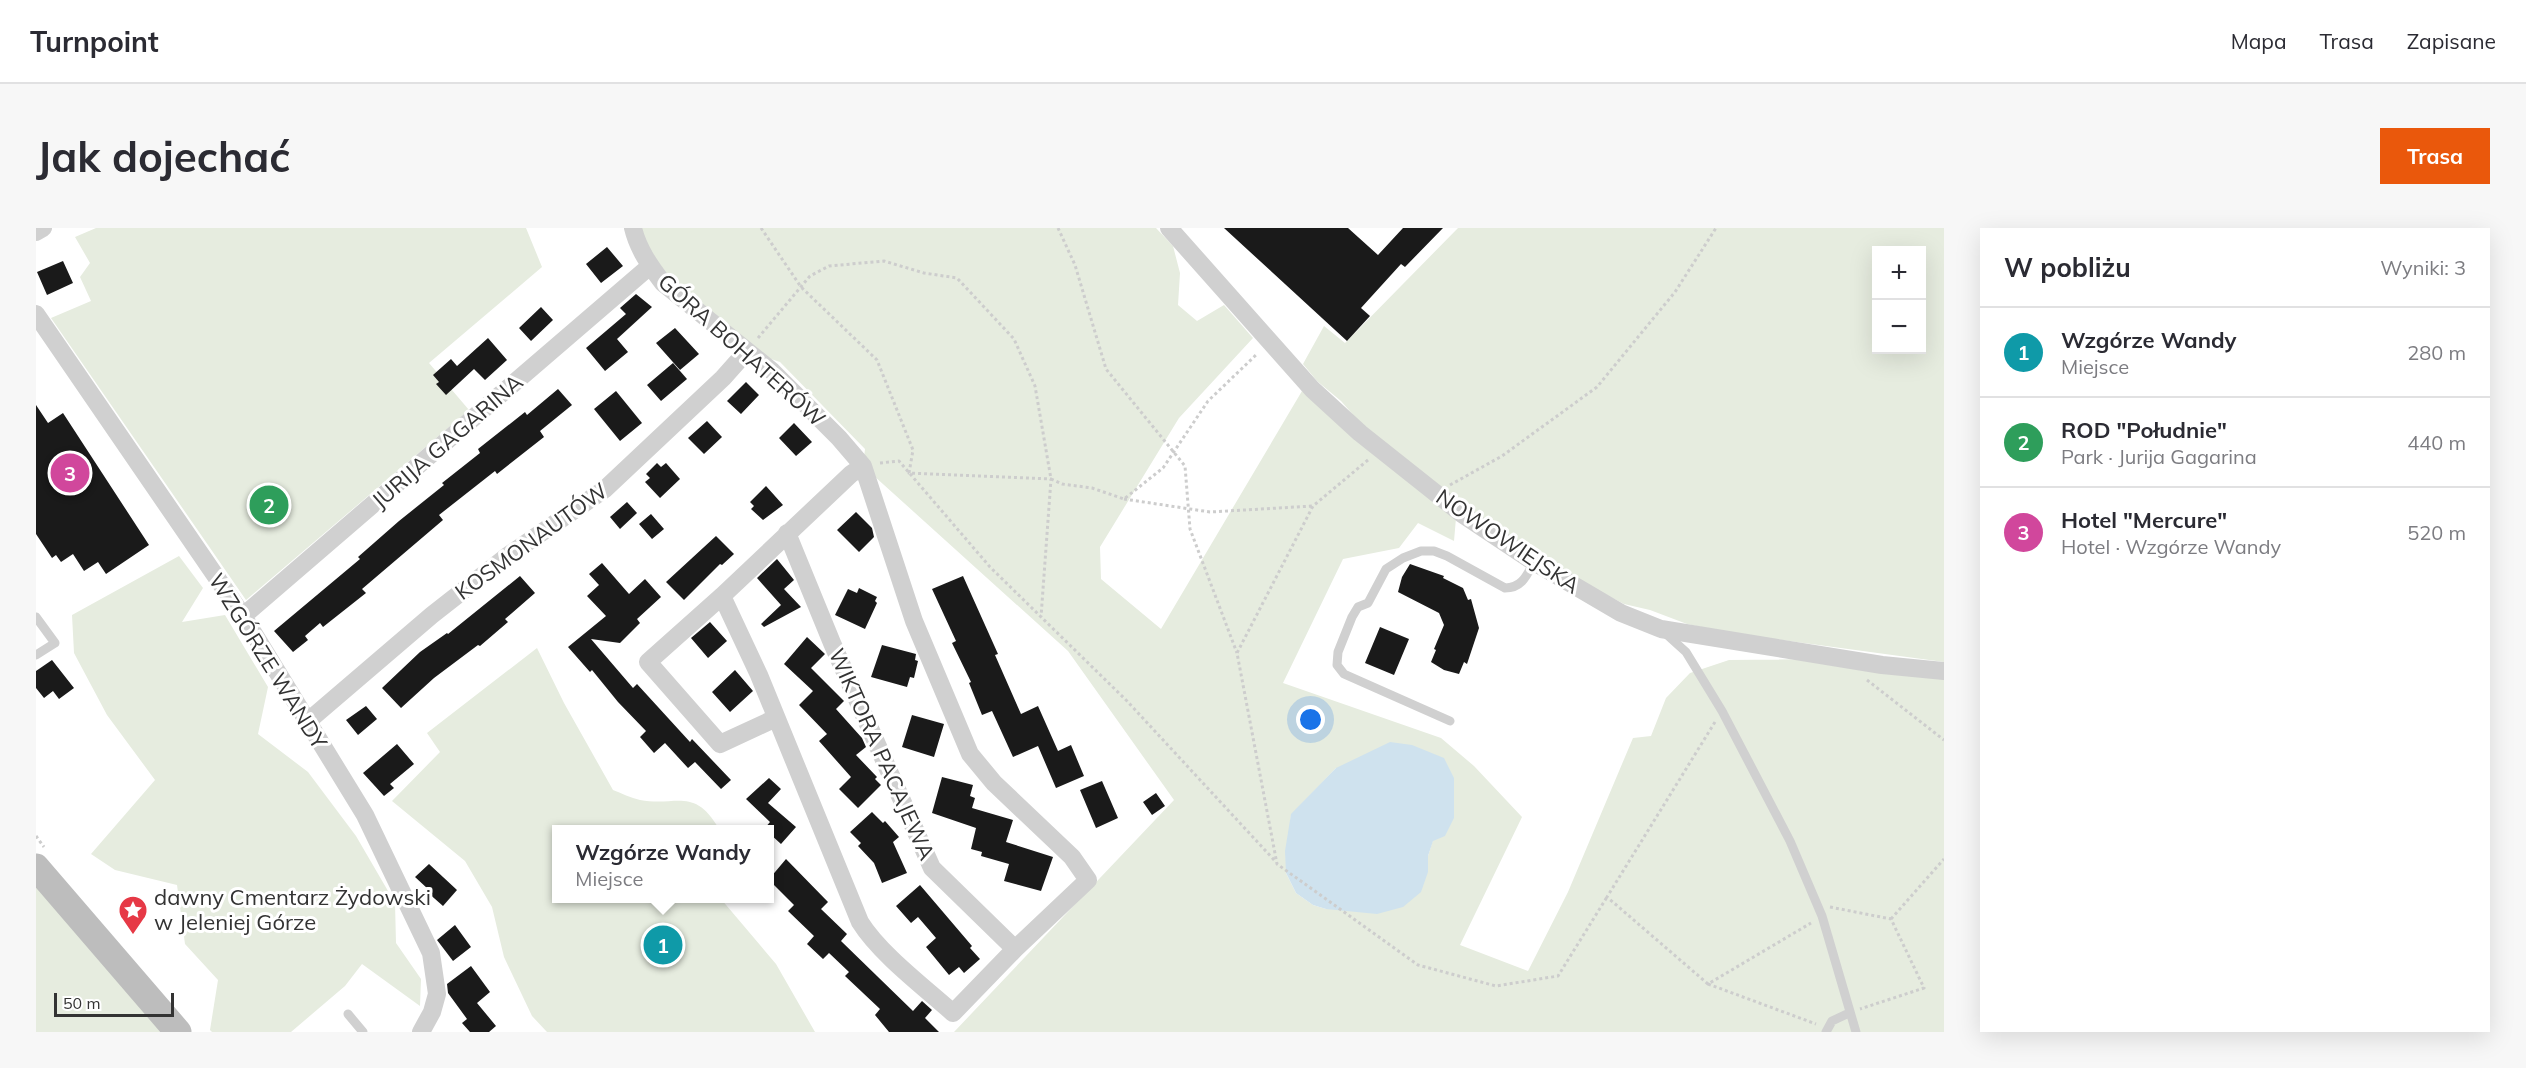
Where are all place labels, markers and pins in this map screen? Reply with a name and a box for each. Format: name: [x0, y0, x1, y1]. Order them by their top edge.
pin: 3: [51, 450, 90, 496]
pin: 2: [250, 482, 288, 528]
place label: dawny Cmentarz Żydowski w Jeleniej Górze: [154, 883, 431, 936]
place icon: dawny Cmentarz Żydowski w Jeleniej Górze: [117, 894, 149, 936]
pin: 1: [644, 922, 682, 968]

